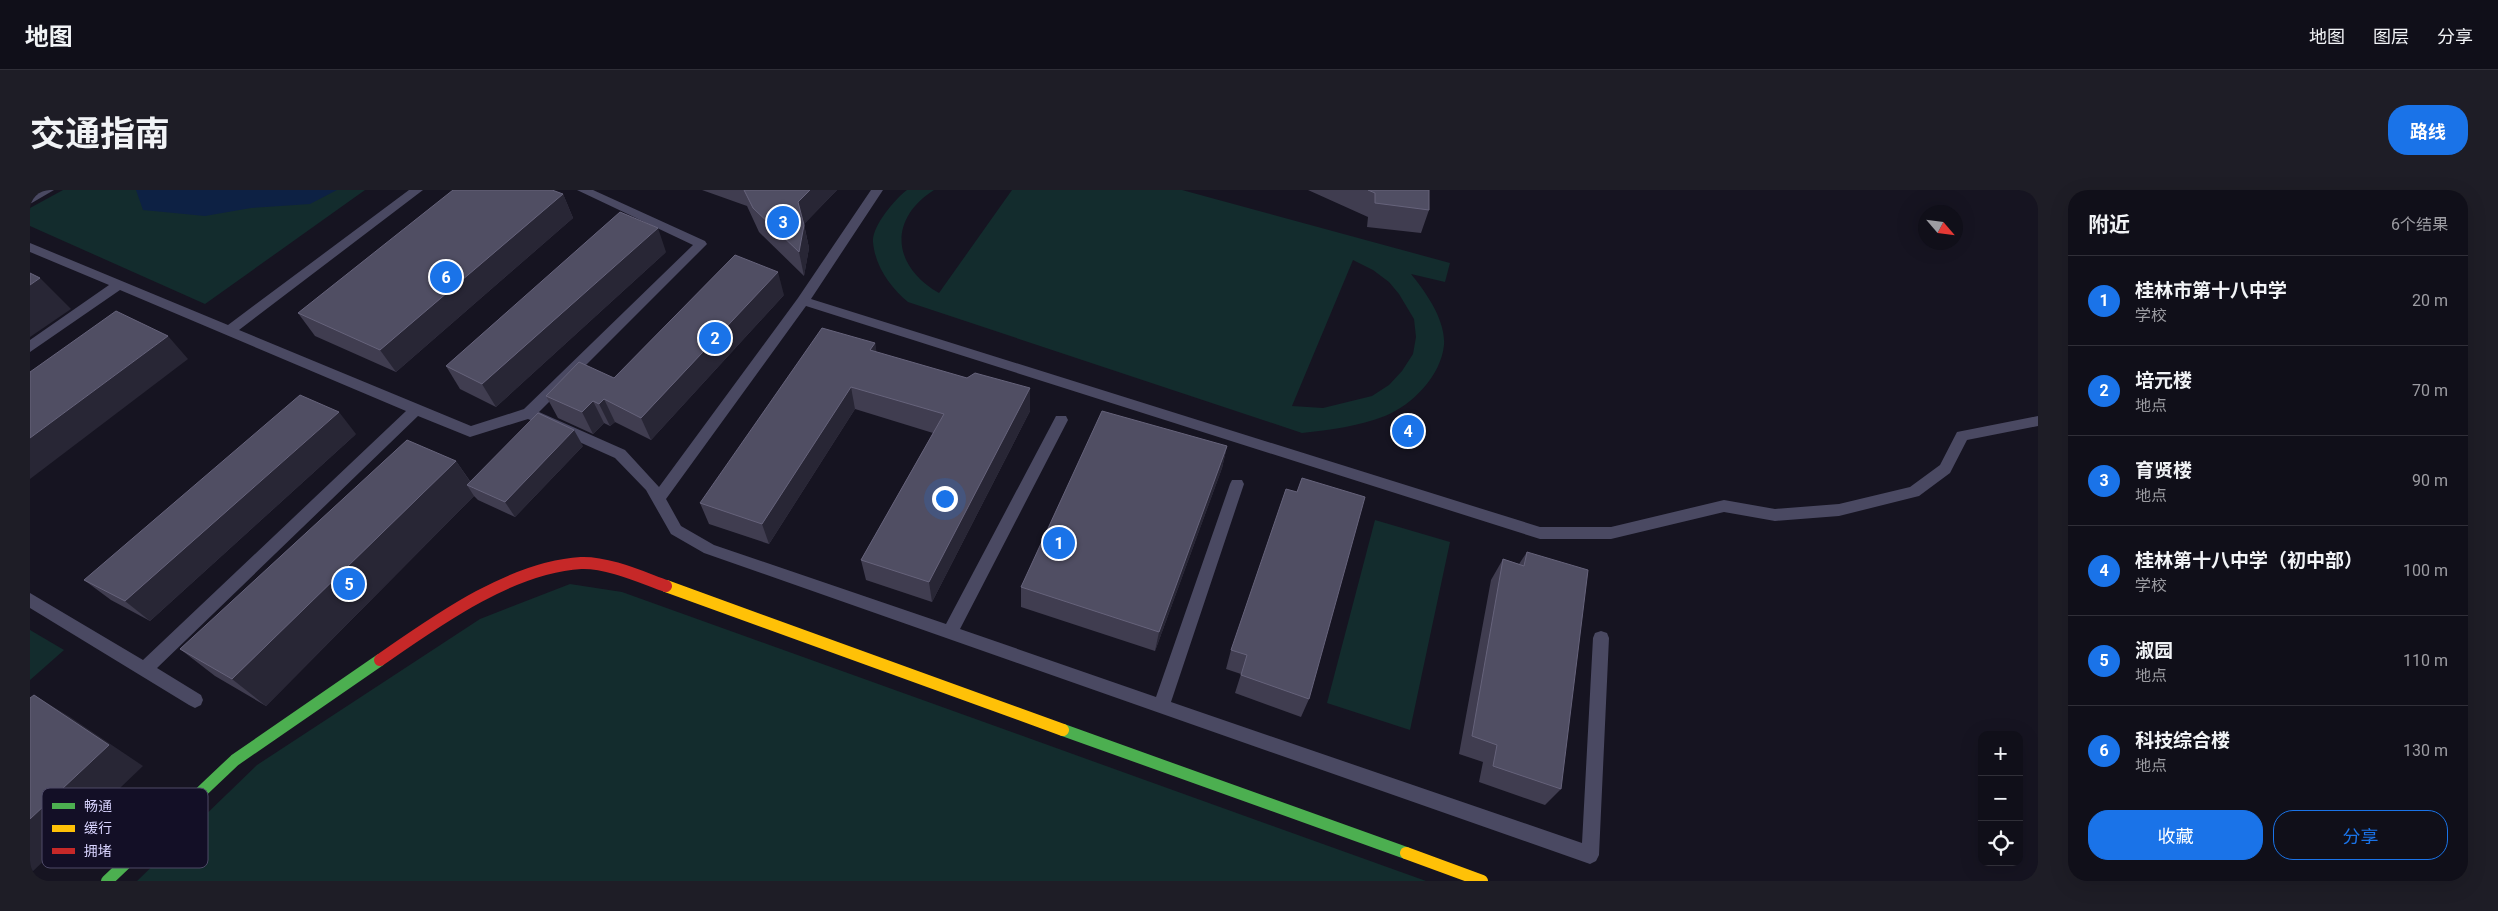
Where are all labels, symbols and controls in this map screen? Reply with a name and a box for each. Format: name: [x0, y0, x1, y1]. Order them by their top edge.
text: 地图: [25, 23, 73, 51]
text: 地图: [2309, 26, 2345, 47]
text: 图层: [2373, 26, 2409, 47]
text: 分享: [2437, 26, 2473, 47]
button: 路线: [2388, 105, 2468, 155]
text: 交通指南: [30, 114, 170, 155]
pin: 3: [767, 203, 799, 241]
north arrow: [1918, 205, 1963, 250]
text: 附近: [2088, 213, 2130, 237]
text: 6个结果: [2391, 215, 2448, 234]
pin: 6: [430, 258, 462, 296]
text: 桂林市第十八中学: [2135, 279, 2287, 302]
text: 1: [2099, 291, 2109, 310]
text: 20 m: [2412, 291, 2448, 310]
text: 学校: [2135, 306, 2167, 325]
pin: 2: [699, 319, 731, 357]
text: 培元楼: [2135, 369, 2192, 392]
text: 2: [2099, 381, 2109, 400]
text: 70 m: [2412, 381, 2448, 400]
text: 地点: [2135, 396, 2167, 415]
pin: 4: [1392, 412, 1424, 450]
text: 育贤楼: [2135, 459, 2192, 482]
text: 3: [2099, 471, 2109, 490]
text: 90 m: [2412, 471, 2448, 490]
your location: [932, 486, 958, 512]
text: 地点: [2135, 486, 2167, 505]
pin: 1: [1043, 524, 1075, 562]
text: 桂林第十八中学（初中部）: [2135, 549, 2363, 572]
text: 4: [2099, 561, 2109, 580]
text: 100 m: [2403, 561, 2448, 580]
pin: 5: [333, 565, 365, 603]
text: 学校: [2135, 576, 2167, 595]
text: 淑园: [2135, 639, 2173, 662]
text: 5: [2099, 651, 2109, 670]
text: 110 m: [2403, 651, 2448, 670]
text: 地点: [2135, 666, 2167, 685]
text: 科技综合楼: [2135, 729, 2230, 752]
map controls: [1978, 731, 2023, 866]
button: +: [1978, 731, 2023, 776]
text: 6: [2099, 741, 2109, 760]
text: 130 m: [2403, 741, 2448, 760]
text: 地点: [2135, 756, 2167, 775]
button: −: [1978, 776, 2023, 821]
legend: [42, 788, 208, 868]
text: 畅通: [84, 798, 112, 814]
button: 收藏: [2088, 810, 2263, 860]
button: 分享: [2273, 810, 2448, 860]
text: 缓行: [84, 820, 112, 836]
button: locate: [1978, 821, 2023, 866]
text: 拥堵: [84, 843, 112, 859]

